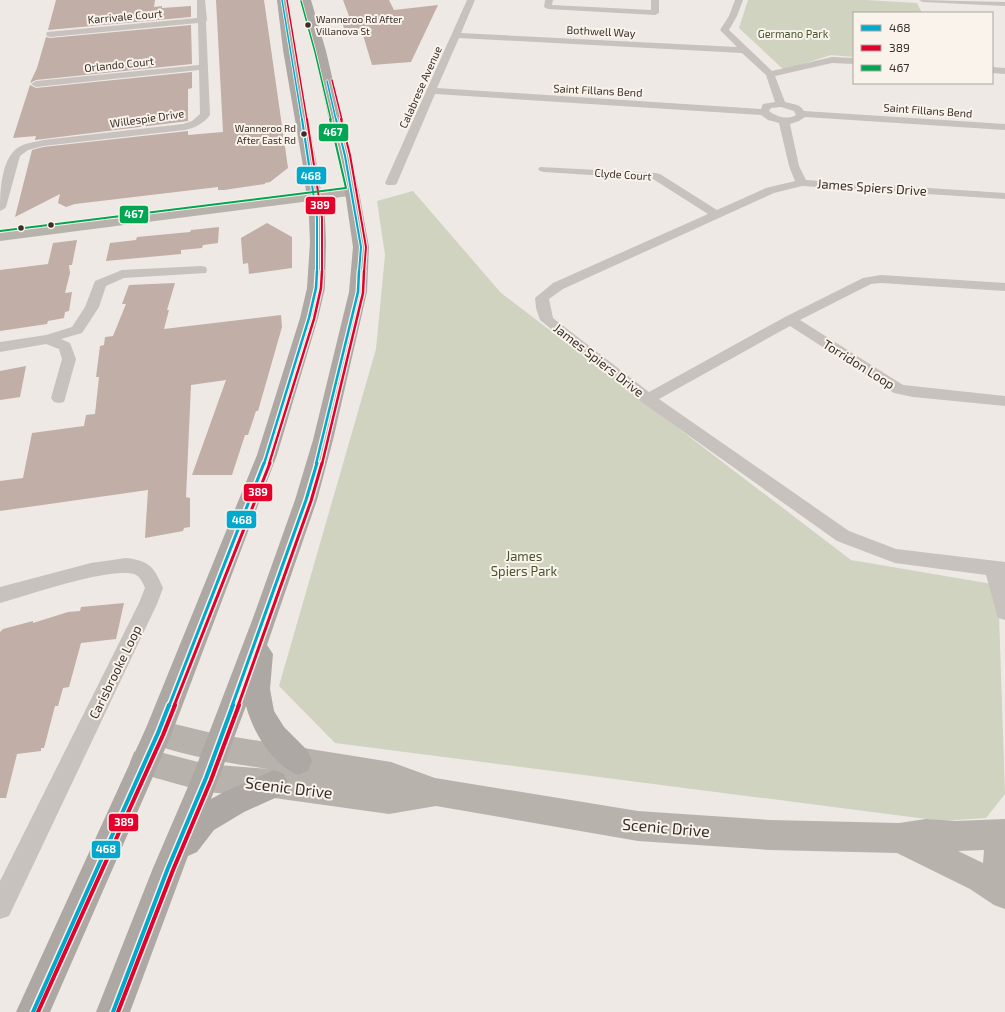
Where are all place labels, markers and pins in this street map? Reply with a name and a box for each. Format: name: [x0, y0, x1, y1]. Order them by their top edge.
place label: Wanneroo Rd After Villanova St: [316, 13, 402, 37]
marker: Wanneroo Rd After Villanova St: [303, 20, 313, 30]
place label: Wanneroo Rd After East Rd: [235, 122, 296, 146]
marker: Wanneroo Rd After East Rd: [299, 129, 309, 139]
unlabelled marker: [46, 220, 56, 230]
unlabelled marker: [16, 223, 26, 233]

